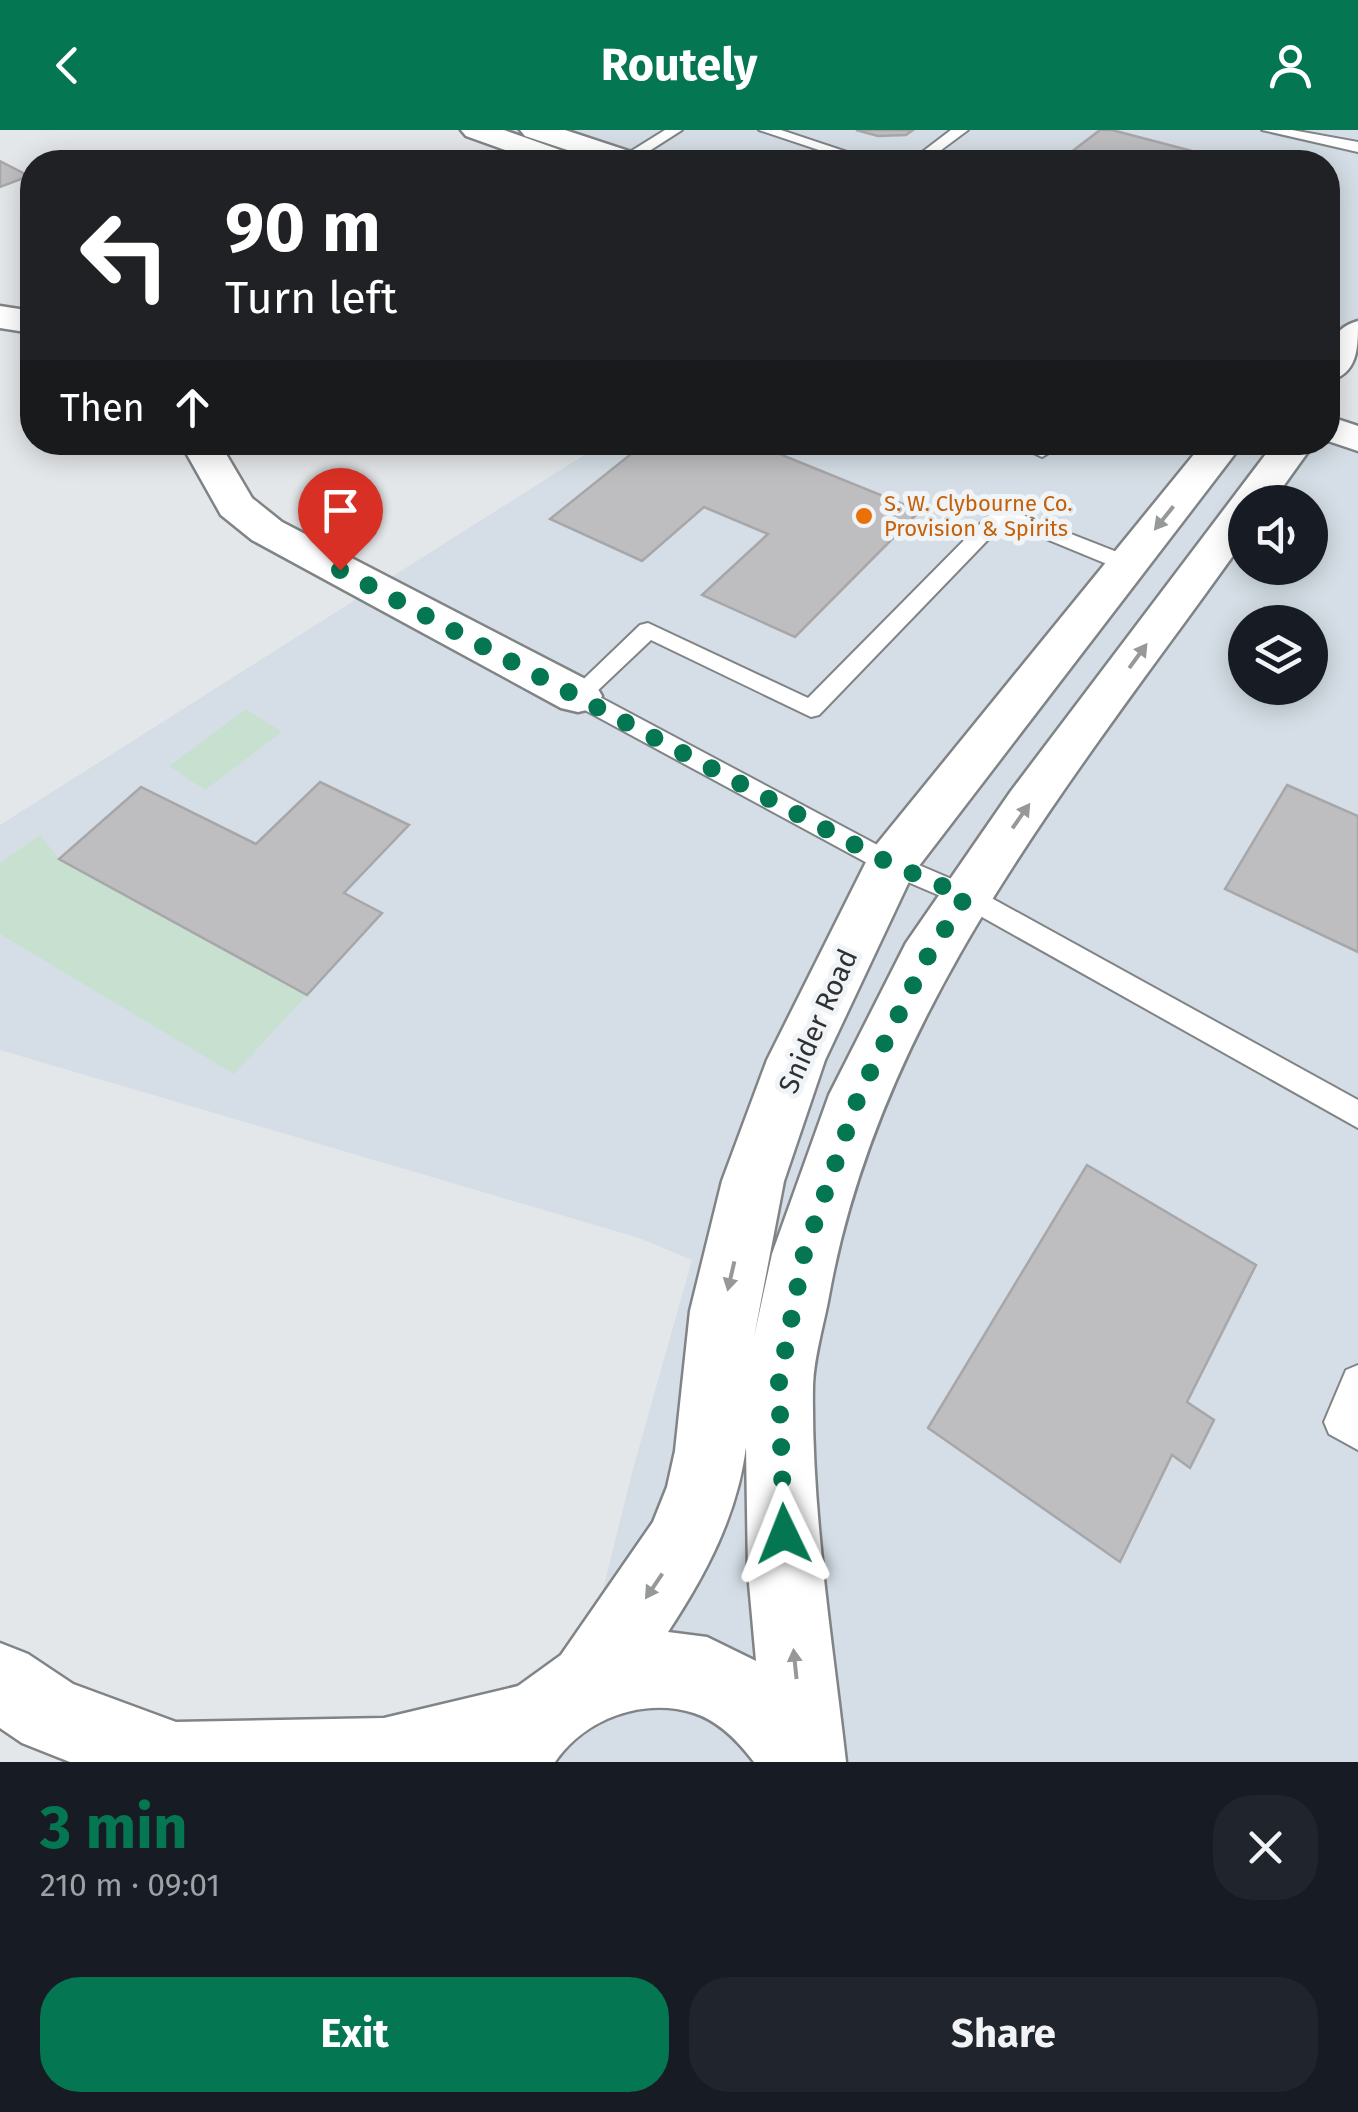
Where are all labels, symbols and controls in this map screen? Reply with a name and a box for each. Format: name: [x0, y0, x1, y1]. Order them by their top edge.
icon: back: [40, 38, 95, 93]
text: Routely: [601, 38, 757, 92]
icon: person: [1263, 38, 1318, 93]
text: 90 m: [225, 186, 381, 270]
icon: left: [60, 190, 190, 320]
text: Turn left: [225, 271, 397, 325]
icon: ahead: [165, 380, 220, 435]
text: Then: [60, 385, 145, 431]
pin: [298, 468, 383, 571]
icon: arrive: [313, 483, 368, 538]
map controls: [1228, 485, 1328, 705]
button: sound: [1228, 485, 1328, 585]
place label: S. W. Clybourne Co. Provision & Spirits: [884, 490, 1073, 542]
marker: S. W. Clybourne Co. Provision & Spirits: [853, 505, 875, 527]
one-way arrow: [1154, 506, 1175, 531]
button: layers: [1228, 605, 1328, 705]
one-way arrow: [1128, 643, 1147, 669]
one-way arrow: [1011, 802, 1030, 829]
street label: Snider Road: [772, 944, 864, 1098]
one-way arrow: [723, 1261, 738, 1292]
position arrow: [732, 1482, 836, 1586]
one-way arrow: [645, 1573, 663, 1600]
one-way arrow: [787, 1648, 803, 1680]
text: 3 min: [40, 1792, 188, 1864]
button: close: [1213, 1795, 1318, 1900]
text: 210 m · 09:01: [40, 1866, 220, 1904]
button: Exit: [40, 1977, 669, 2092]
button: Share: [689, 1977, 1318, 2092]

